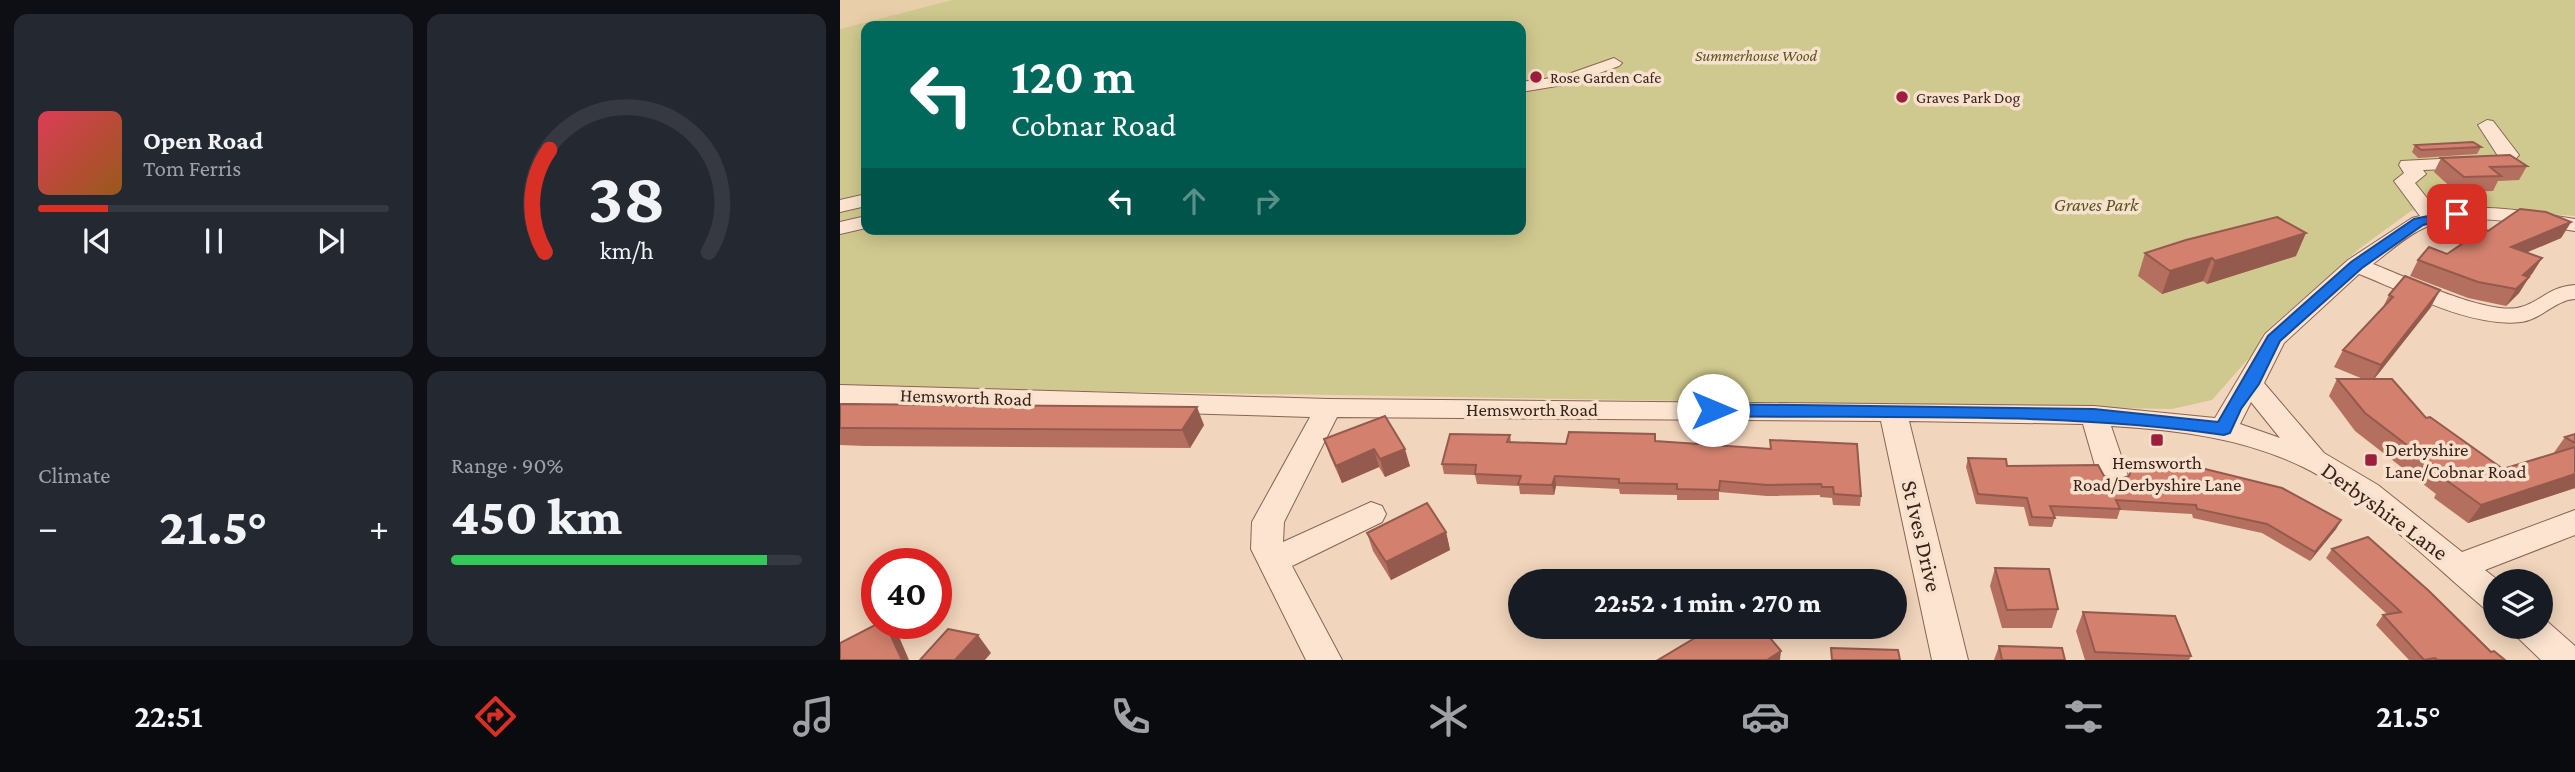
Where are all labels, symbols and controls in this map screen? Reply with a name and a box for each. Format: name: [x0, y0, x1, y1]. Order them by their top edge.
park label: Summerhouse Wood: [1695, 47, 1818, 64]
icon: left: [896, 49, 987, 140]
text: 120 m: [1011, 49, 1135, 104]
marker: Rose Garden Cafe: [1528, 69, 1544, 85]
place label: Rose Garden Cafe: [1550, 69, 1661, 86]
marker: Graves Park Dog: [1894, 89, 1910, 105]
place label: Graves Park Dog: [1916, 89, 2020, 107]
text: Cobnar Road: [1011, 107, 1176, 143]
text: Open Road: [143, 126, 263, 155]
text: Tom Ferris: [143, 155, 241, 181]
text: 38: [588, 157, 665, 238]
icon: left: [1102, 182, 1140, 220]
icon: ahead: [1175, 182, 1213, 220]
icon: right: [1248, 182, 1286, 220]
pin: [2427, 184, 2487, 244]
park label: Graves Park: [2054, 194, 2139, 215]
icon: arrive: [2438, 195, 2476, 233]
icon: previous: [78, 222, 116, 260]
icon: pause: [195, 222, 233, 260]
icon: next: [312, 222, 350, 260]
text: km/h: [600, 237, 653, 264]
position arrow: [1676, 373, 1750, 447]
street label: Hemsworth Road: [900, 384, 1032, 410]
street label: Hemsworth Road: [1466, 399, 1598, 420]
marker: Hemsworth Road/Derbyshire Lane: [2149, 432, 2165, 448]
place label: Derbyshire Lane/Cobnar Road: [2385, 439, 2526, 482]
text: Range · 90%: [451, 452, 564, 478]
place label: Hemsworth Road/Derbyshire Lane: [2073, 452, 2241, 495]
marker: Derbyshire Lane/Cobnar Road: [2363, 452, 2379, 468]
street label: Derbyshire Lane: [2317, 456, 2453, 566]
text: Climate: [38, 462, 110, 488]
street label: St Ives Drive: [1897, 478, 1947, 594]
text: 450 km: [451, 487, 622, 545]
text: 21.5°: [159, 497, 268, 555]
text: −: [38, 506, 58, 548]
text: +: [369, 506, 389, 548]
speed limit sign: 40: [861, 548, 952, 639]
map controls: [2483, 569, 2553, 639]
button: layers: [2483, 569, 2553, 639]
text: 22:52 · 1 min · 270 m: [1594, 589, 1821, 618]
icon: directions: [471, 692, 520, 741]
icon: music: [789, 692, 838, 741]
icon: phone: [1106, 692, 1155, 741]
icon: climate: [1424, 692, 1473, 741]
icon: car: [1741, 692, 1790, 741]
icon: filters: [2059, 692, 2108, 741]
text: 22:51: [134, 698, 203, 734]
text: 21.5°: [2376, 698, 2441, 734]

